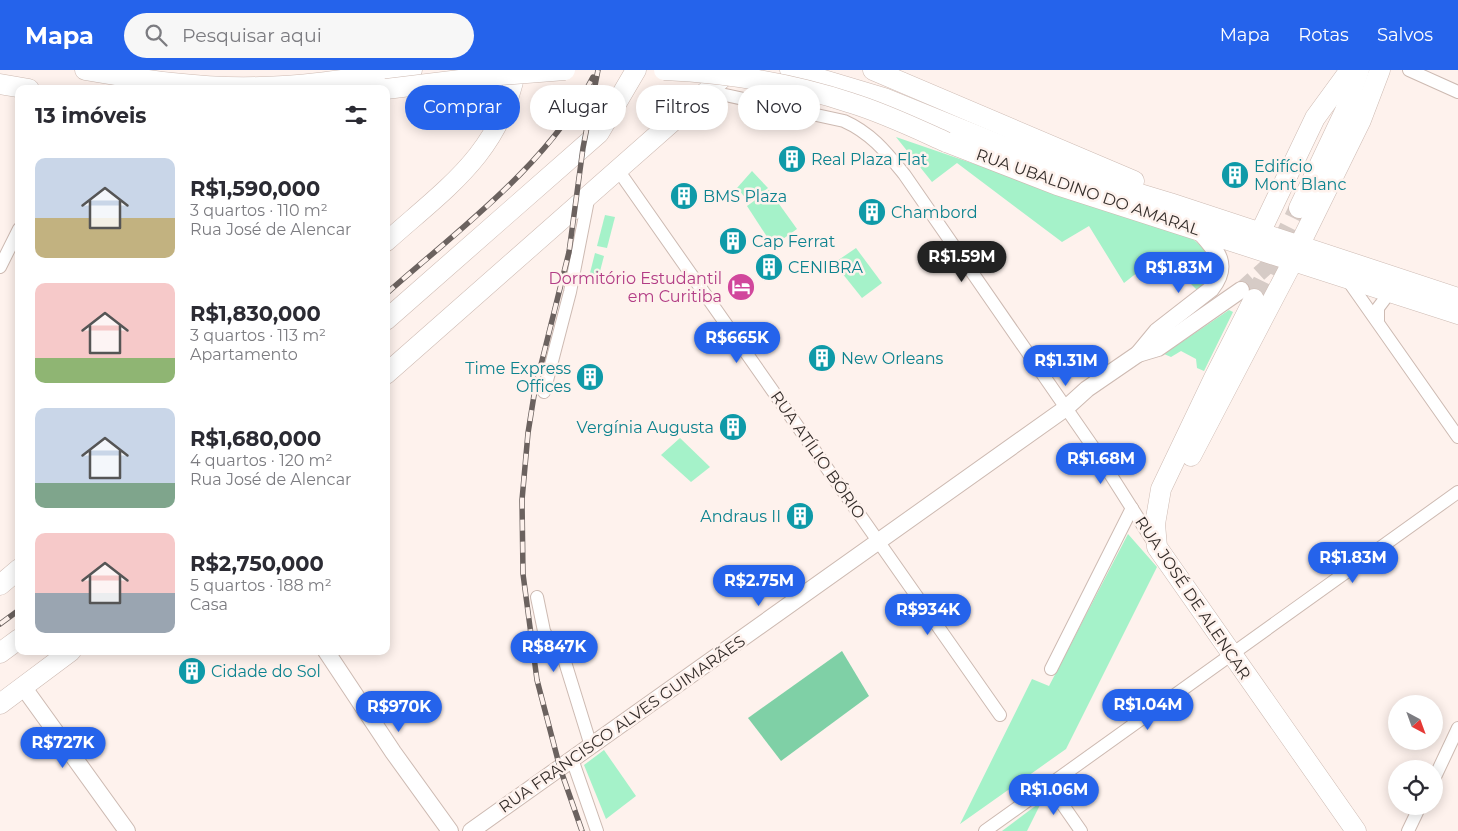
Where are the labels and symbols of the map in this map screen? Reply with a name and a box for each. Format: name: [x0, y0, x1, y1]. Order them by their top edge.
building icon: Real Plaza Flat: [777, 144, 807, 174]
street label: RUA UBALDINO DO AMARAL: [974, 145, 1203, 239]
place label: Real Plaza Flat: [811, 150, 928, 169]
place label: Edifício Mont Blanc: [1254, 157, 1346, 194]
building icon: Edifício Mont Blanc: [1220, 160, 1250, 190]
building icon: BMS Plaza: [669, 181, 699, 211]
place label: BMS Plaza: [703, 187, 787, 206]
building icon: Chambord: [857, 197, 887, 227]
place label: Chambord: [891, 203, 978, 222]
building icon: Cap Ferrat: [718, 226, 748, 256]
place label: Cap Ferrat: [752, 232, 836, 251]
pin: R$1.59M: [916, 240, 1008, 283]
building icon: CENIBRA: [754, 252, 784, 282]
pin: R$1.83M: [1133, 252, 1225, 294]
place label: CENIBRA: [788, 258, 864, 277]
place label: Dormitório Estudantil em Curitiba: [548, 269, 722, 306]
hotel icon: Dormitório Estudantil em Curitiba: [726, 272, 756, 302]
pin: R$665K: [696, 322, 778, 364]
building icon: New Orleans: [807, 343, 837, 373]
pin: R$1.31M: [1020, 344, 1112, 387]
place label: New Orleans: [841, 349, 943, 368]
place label: Time Express Offices: [465, 359, 571, 396]
building icon: Time Express Offices: [575, 362, 605, 392]
street label: RUA ATÍLIO BÓRIO: [767, 387, 869, 523]
building icon: Vergínia Augusta: [718, 412, 748, 442]
place label: Vergínia Augusta: [577, 418, 714, 437]
pin: R$1.68M: [1055, 442, 1147, 485]
building icon: Andraus II: [785, 501, 815, 531]
place label: Andraus II: [700, 507, 781, 526]
street label: RUA JOSÉ DE ALENCAR: [1131, 513, 1255, 683]
pin: R$1.83M: [1307, 542, 1399, 584]
pin: R$2.75M: [713, 564, 805, 607]
pin: R$934K: [887, 594, 969, 636]
pin: R$847K: [513, 630, 595, 673]
street label: RUA FRANCISCO ALVES GUIMARÃES: [495, 631, 749, 817]
building icon: Cidade do Sol: [177, 656, 207, 686]
place label: Cidade do Sol: [211, 662, 321, 681]
pin: R$1.04M: [1102, 688, 1194, 731]
pin: R$970K: [358, 690, 440, 733]
north arrow: [1388, 695, 1442, 750]
pin: R$727K: [22, 726, 104, 769]
pin: R$1.06M: [1008, 774, 1100, 816]

